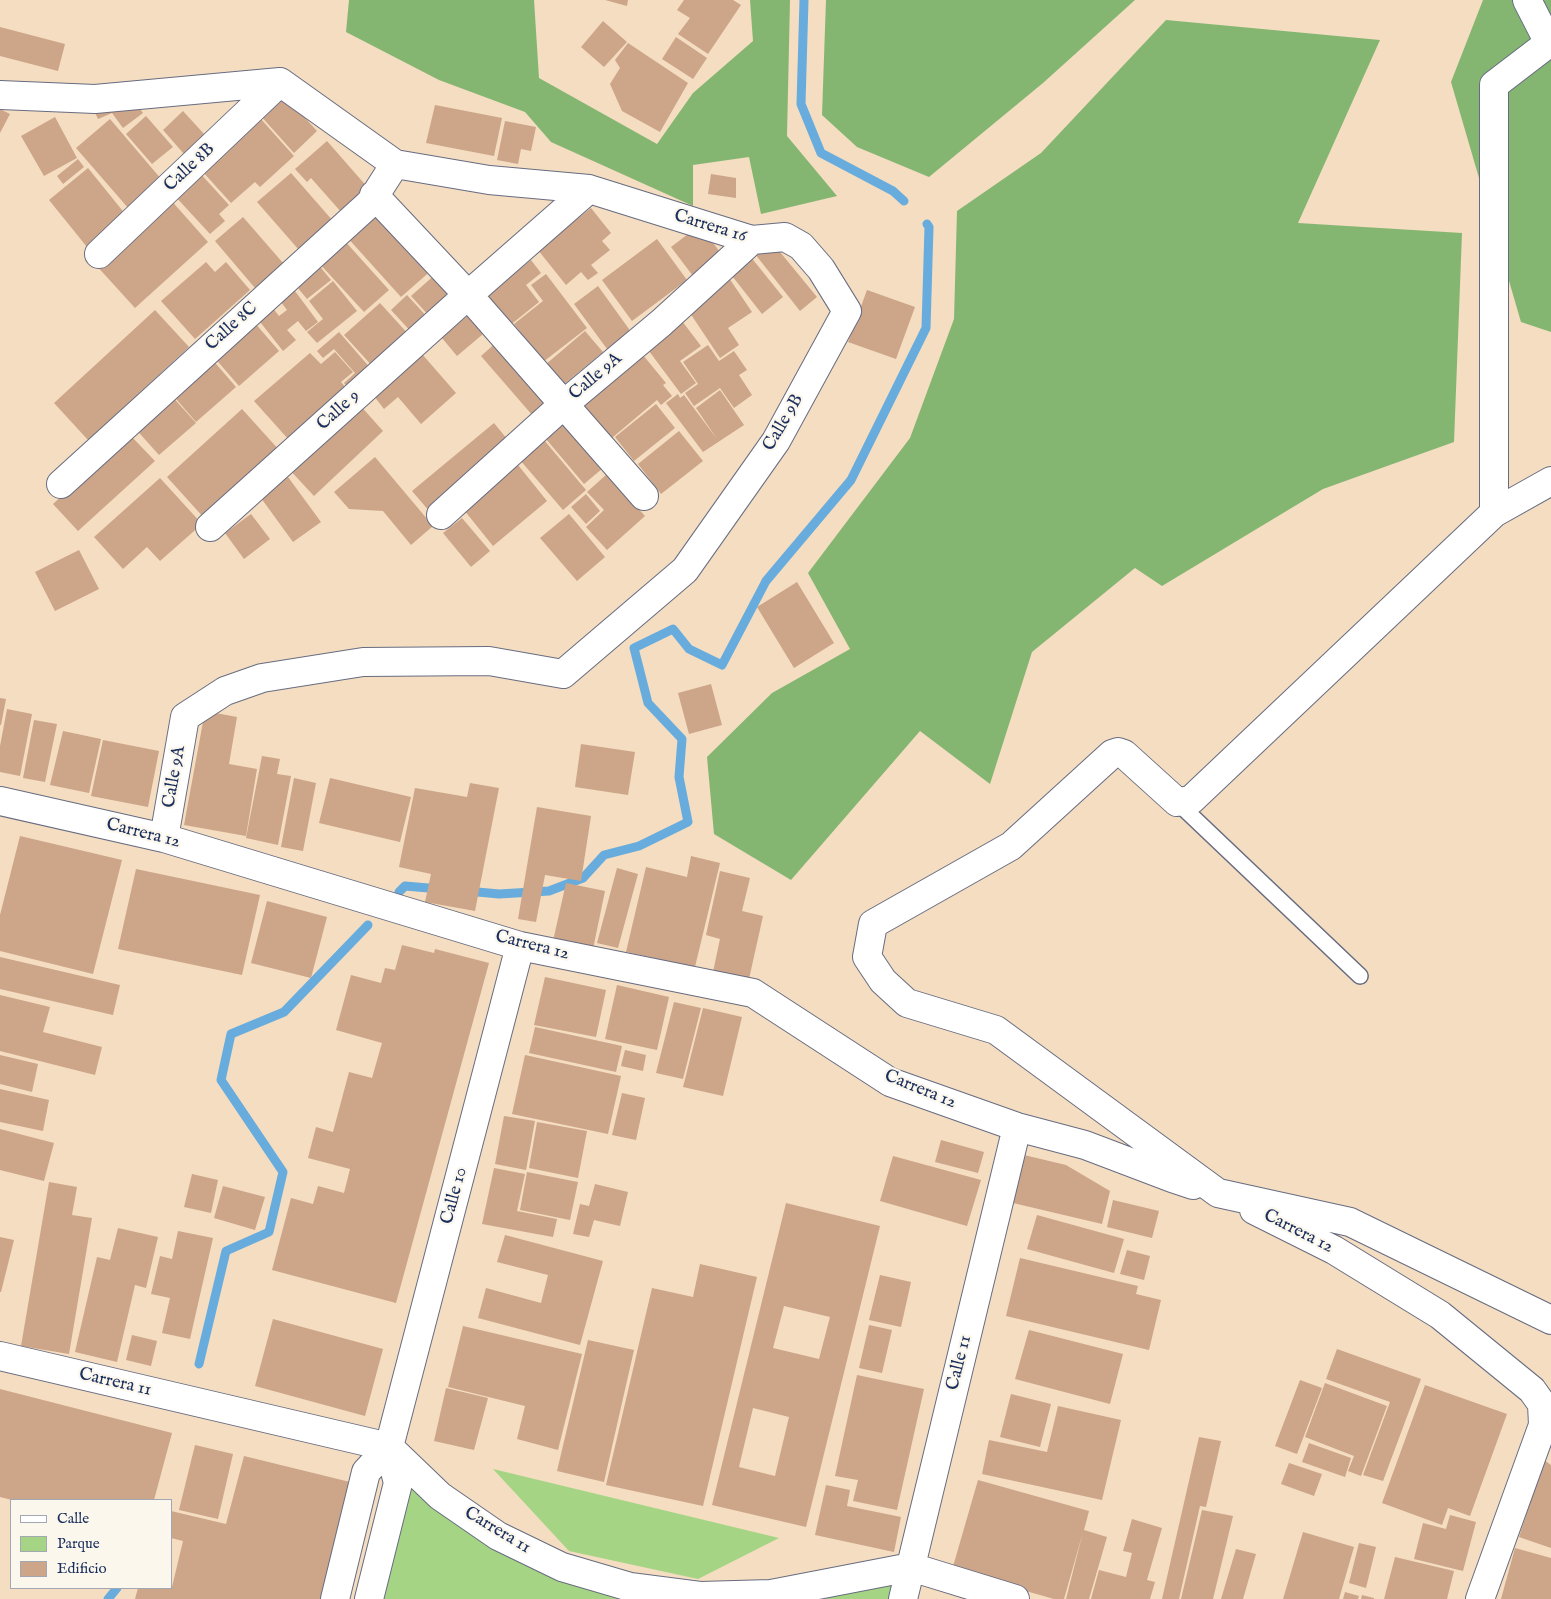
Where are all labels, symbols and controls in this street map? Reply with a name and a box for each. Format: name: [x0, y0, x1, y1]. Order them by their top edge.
street label: Calle 8B: [160, 139, 220, 197]
street label: Carrera 16: [671, 206, 749, 248]
street label: Calle 8C: [202, 298, 262, 356]
street label: Calle 9A: [565, 349, 627, 405]
street label: Calle 9: [313, 386, 365, 436]
street label: Calle 9B: [759, 391, 809, 455]
street label: Calle 9A: [159, 744, 191, 810]
street label: Carrera 12: [104, 814, 182, 854]
street label: Carrera 12: [493, 926, 571, 966]
street label: Carrera 12: [881, 1066, 959, 1114]
street label: Calle 10: [437, 1165, 473, 1227]
street label: Carrera 12: [1259, 1205, 1337, 1259]
street label: Calle 11: [943, 1333, 977, 1393]
street label: Carrera 11: [77, 1364, 153, 1402]
legend: [10, 1499, 172, 1589]
street label: Carrera 11: [460, 1503, 534, 1559]
text: Calle: [57, 1509, 89, 1528]
text: Parque: [57, 1534, 100, 1553]
text: Edificio: [57, 1559, 107, 1578]

